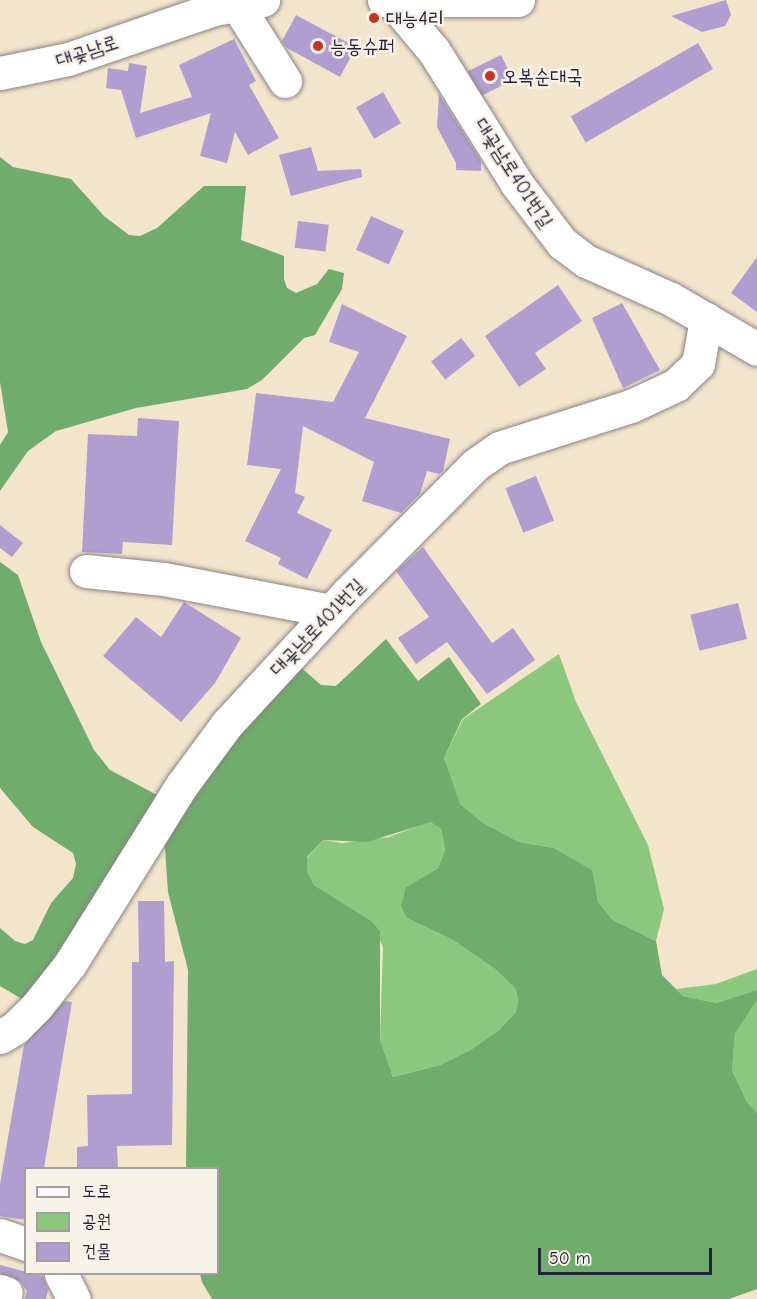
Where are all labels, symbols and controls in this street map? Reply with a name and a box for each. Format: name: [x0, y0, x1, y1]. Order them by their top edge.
place label: 대능4리: [386, 6, 444, 30]
marker: 대능4리: [367, 11, 381, 25]
street label: 대곶남로: [53, 30, 121, 72]
place label: 능동슈퍼: [330, 34, 394, 58]
marker: 능동슈퍼: [311, 39, 325, 53]
place label: 오복순대국: [502, 64, 582, 88]
marker: 오복순대국: [483, 69, 497, 83]
street label: 대곶남로401번길: [470, 113, 558, 233]
street label: 대곶남로401번길: [264, 573, 370, 681]
legend: [24, 1167, 219, 1275]
text: 도로: [82, 1181, 111, 1202]
text: 공원: [82, 1211, 111, 1232]
scale bar: [541, 1236, 715, 1274]
text: 건물: [82, 1241, 111, 1262]
text: 50 m: [549, 1248, 591, 1269]

